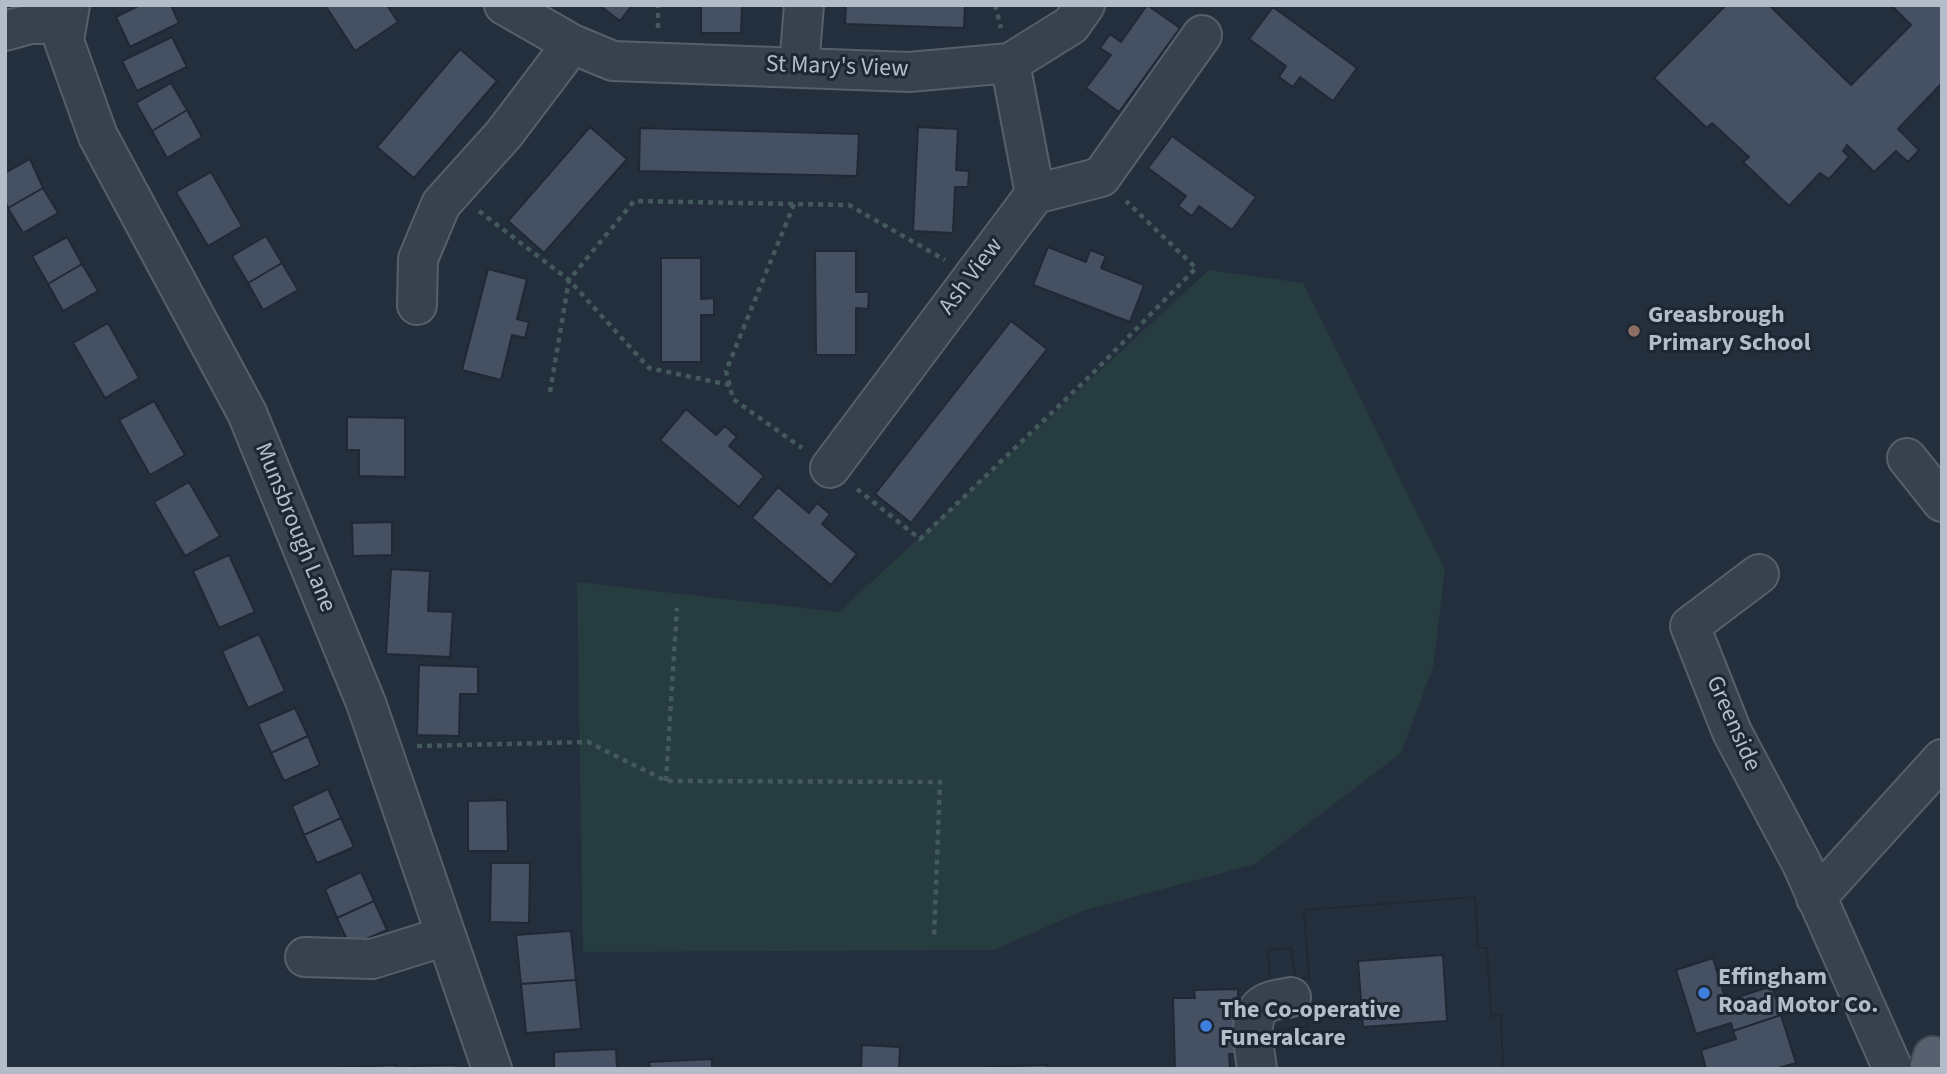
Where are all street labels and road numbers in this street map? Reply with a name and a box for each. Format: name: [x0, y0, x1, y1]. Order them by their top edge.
street label: St Mary's View: [765, 51, 909, 85]
street label: Ash View: [934, 233, 1010, 321]
street label: Munsbrough Lane: [247, 439, 341, 617]
street label: Greenside: [1698, 672, 1766, 776]

